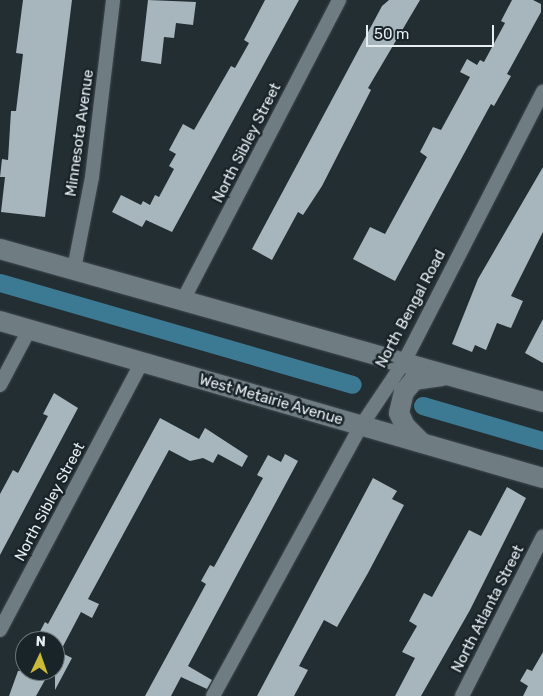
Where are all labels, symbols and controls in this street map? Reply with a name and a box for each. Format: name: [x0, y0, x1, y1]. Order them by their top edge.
scale bar: [368, 15, 496, 47]
text: 50 m: [374, 25, 409, 43]
street label: Minnesota Avenue: [62, 68, 98, 198]
street label: North Sibley Street: [209, 80, 285, 206]
street label: North Bengal Road: [372, 247, 450, 371]
street label: West Metairie Avenue: [197, 371, 345, 429]
street label: North Sibley Street: [11, 439, 89, 565]
street label: North Atlanta Street: [448, 542, 528, 676]
north arrow: [15, 631, 65, 681]
text: N: [35, 633, 46, 650]

